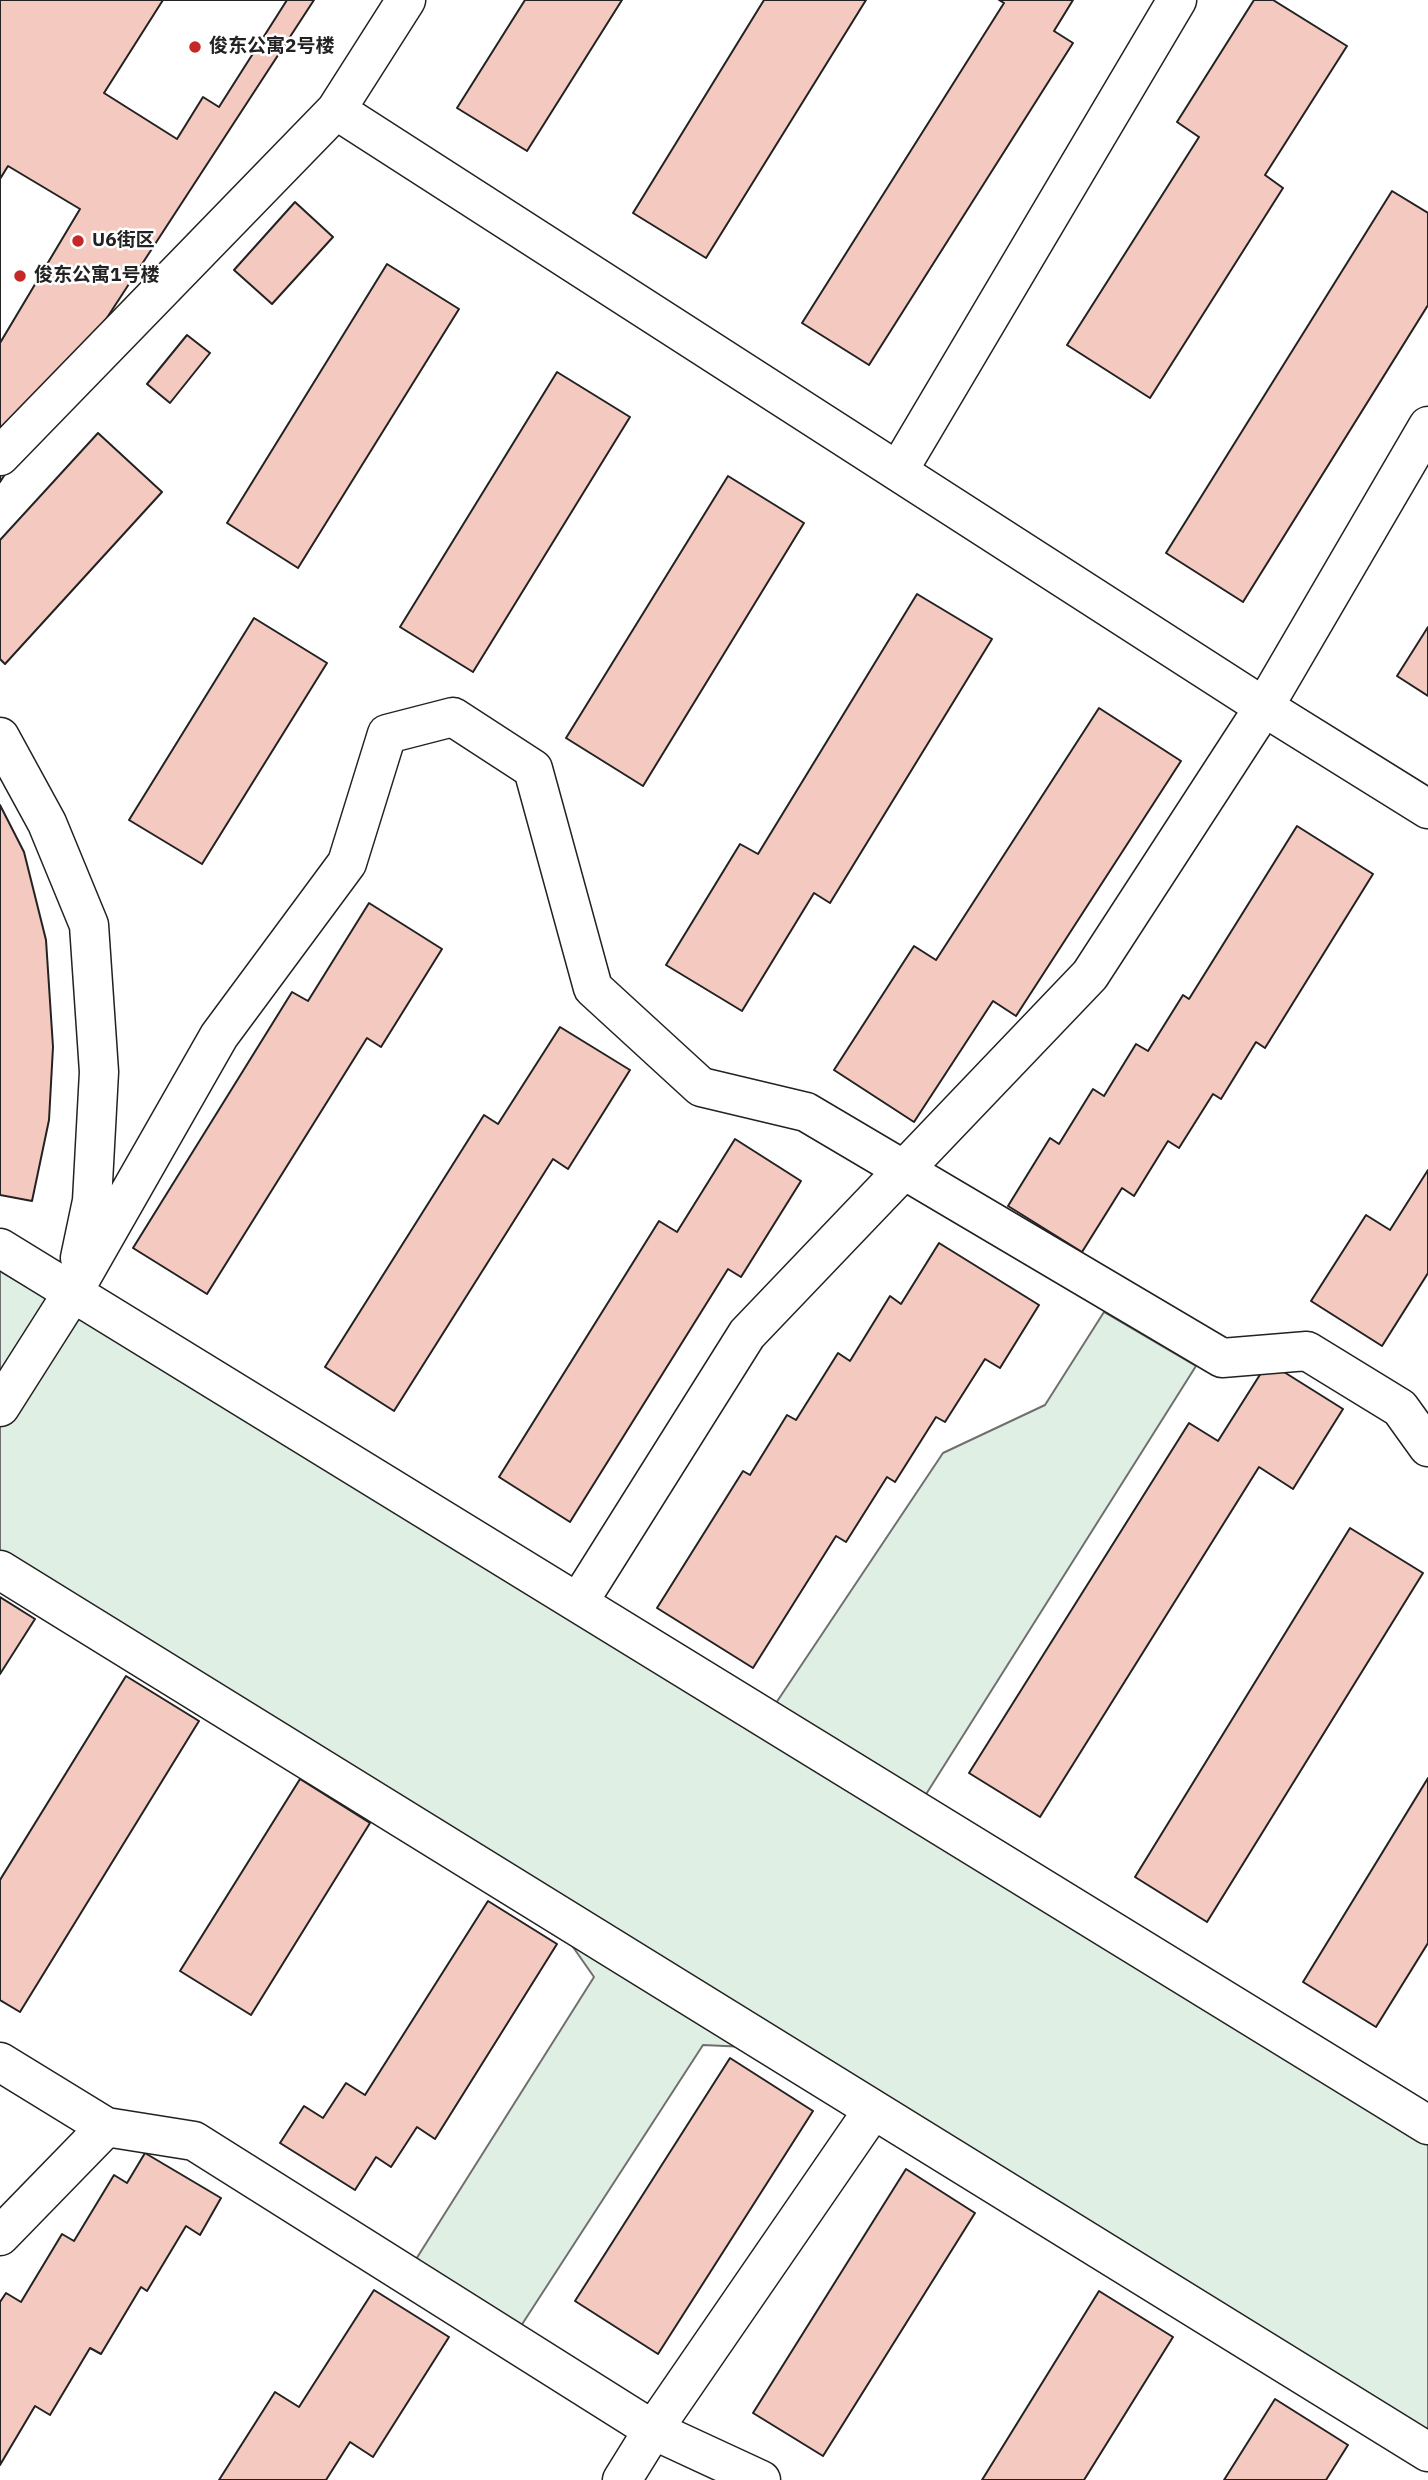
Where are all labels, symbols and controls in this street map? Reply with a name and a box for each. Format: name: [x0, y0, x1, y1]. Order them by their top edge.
place label: 俊东公寓2号楼: [209, 36, 334, 58]
marker: 俊东公寓2号楼: [187, 39, 203, 55]
place label: U6街区: [92, 230, 155, 252]
marker: U6街区: [70, 233, 86, 249]
place label: 俊东公寓1号楼: [34, 265, 159, 287]
marker: 俊东公寓1号楼: [12, 268, 28, 284]

